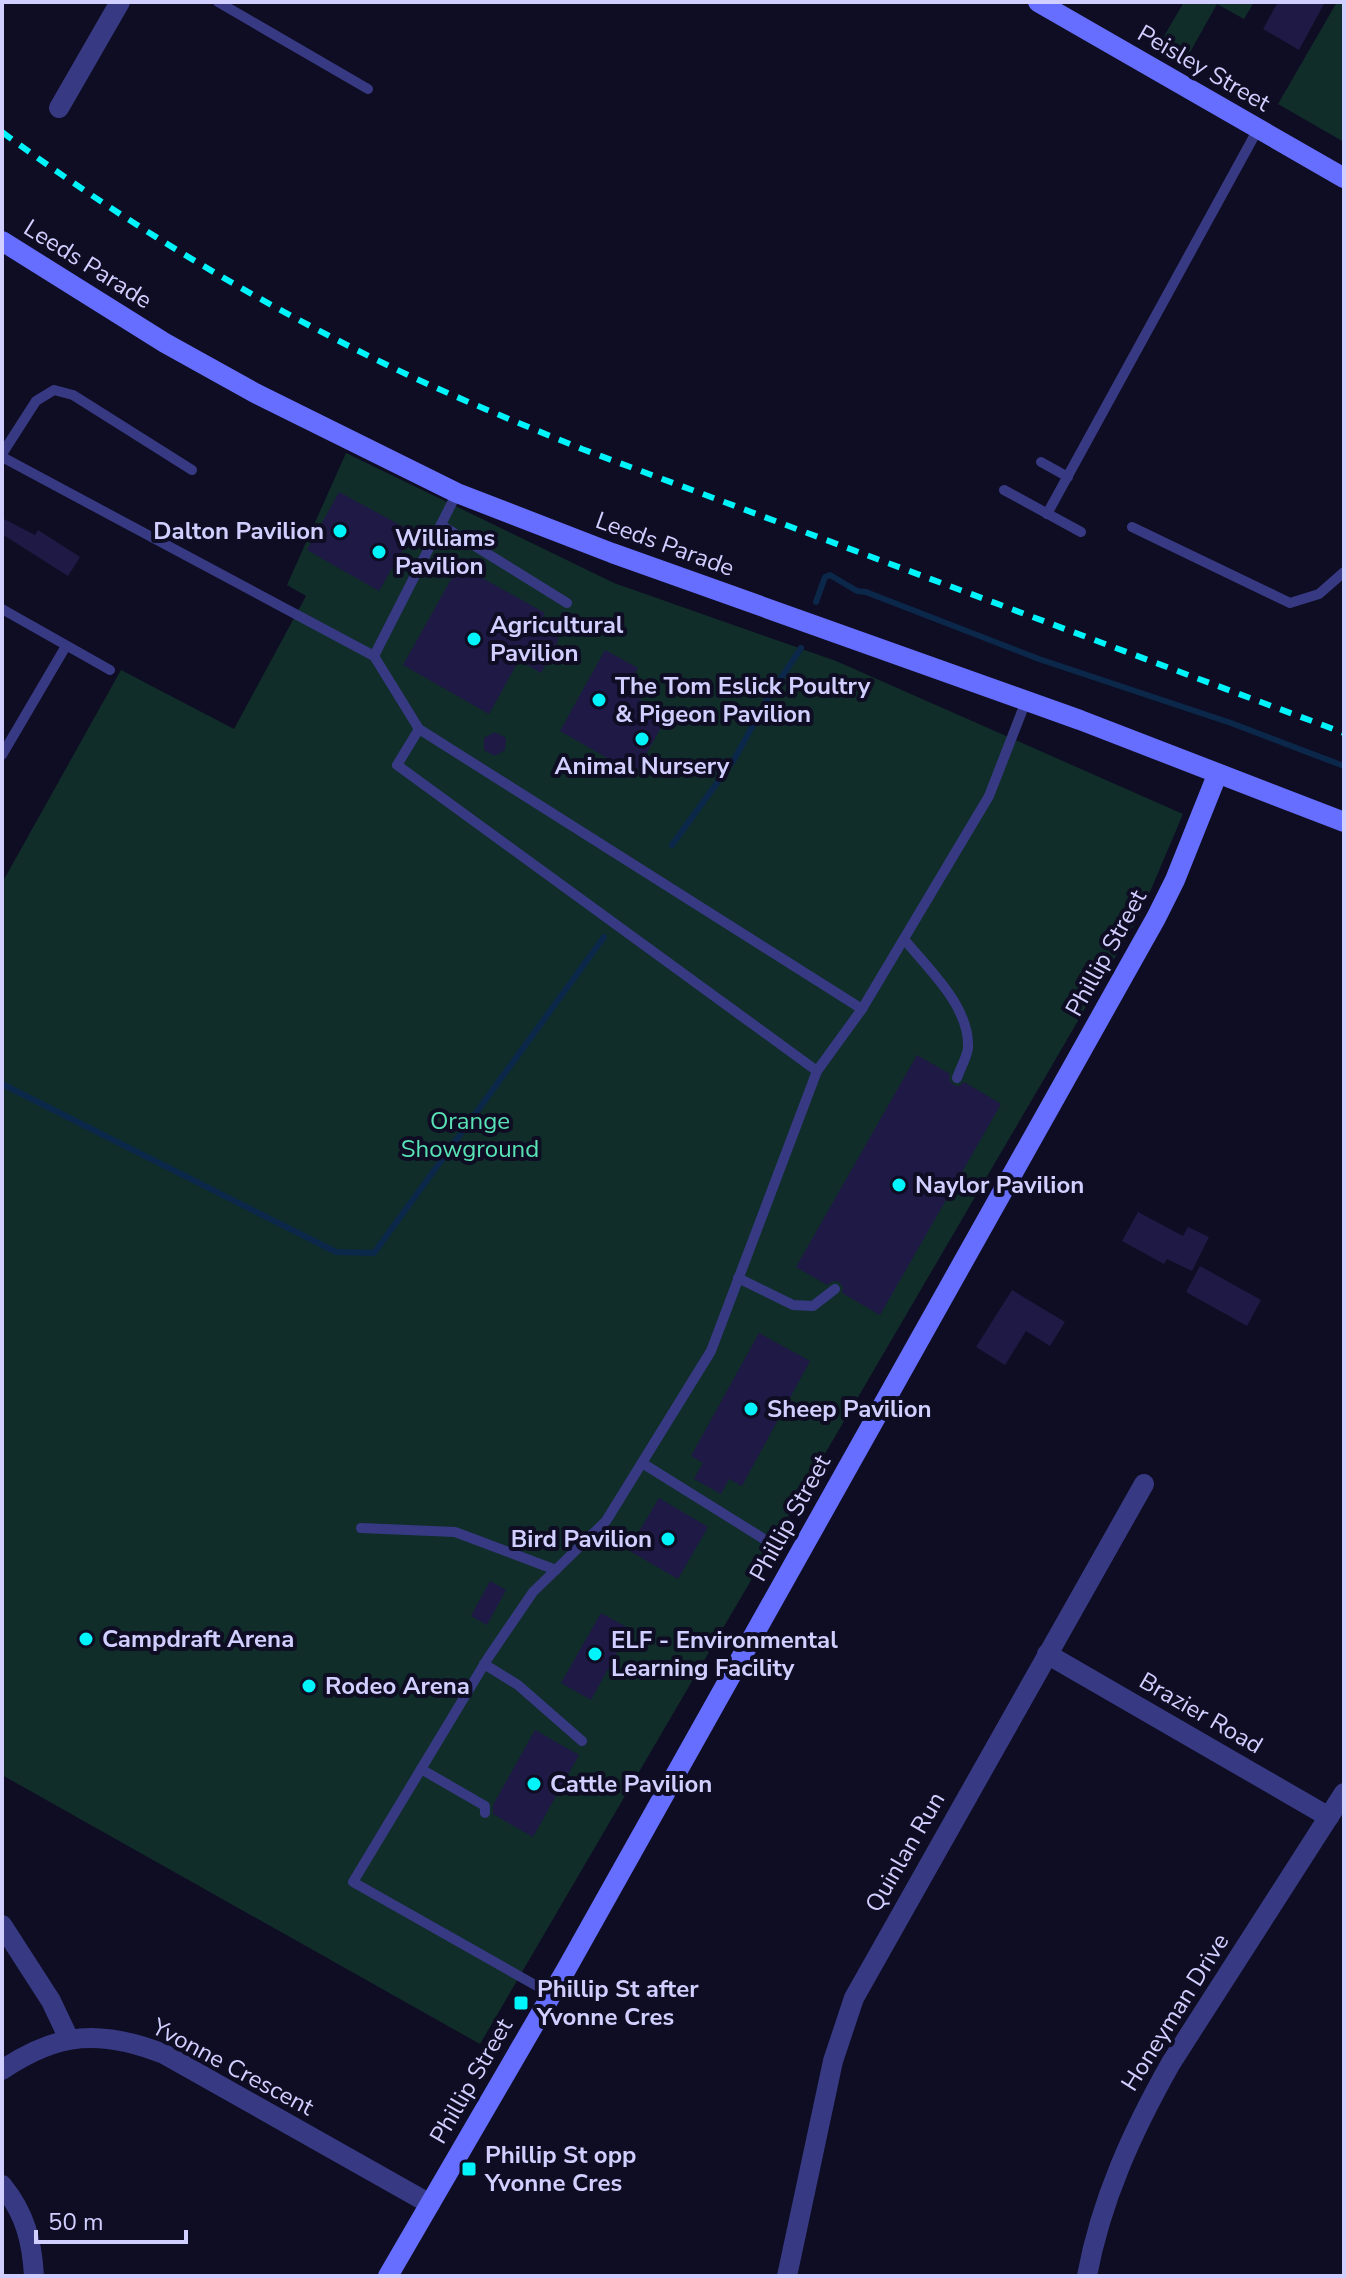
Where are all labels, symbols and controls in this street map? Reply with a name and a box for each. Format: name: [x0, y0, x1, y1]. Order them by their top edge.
street label: Peisley Street: [1132, 17, 1277, 119]
street label: Leeds Parade: [18, 212, 158, 316]
street label: Leeds Parade: [591, 504, 739, 584]
place label: Dalton Pavilion: [153, 515, 324, 547]
marker: Dalton Pavilion: [331, 522, 349, 540]
place label: Williams Pavilion: [395, 522, 495, 582]
marker: Williams Pavilion: [370, 543, 388, 561]
place label: Agricultural Pavilion: [490, 609, 624, 669]
marker: Agricultural Pavilion: [465, 630, 483, 648]
place label: The Tom Eslick Poultry & Pigeon Pavilion: [615, 670, 871, 730]
marker: The Tom Eslick Poultry & Pigeon Pavilion: [590, 691, 608, 709]
marker: Animal Nursery: [633, 730, 651, 748]
place label: Animal Nursery: [555, 750, 730, 782]
street label: Phillip Street: [1058, 884, 1154, 1022]
park label: Orange Showground: [401, 1105, 539, 1165]
place label: Naylor Pavilion: [915, 1169, 1084, 1201]
marker: Naylor Pavilion: [890, 1176, 908, 1194]
place label: Sheep Pavilion: [767, 1393, 932, 1425]
marker: Sheep Pavilion: [742, 1400, 760, 1418]
street label: Phillip Street: [742, 1449, 838, 1587]
place label: Bird Pavilion: [511, 1523, 652, 1555]
marker: Bird Pavilion: [659, 1530, 677, 1548]
place label: Campdraft Arena: [102, 1623, 294, 1655]
place label: ELF - Environmental Learning Facility: [611, 1624, 838, 1684]
marker: Campdraft Arena: [77, 1630, 95, 1648]
marker: ELF - Environmental Learning Facility: [586, 1645, 604, 1663]
street label: Brazier Road: [1133, 1665, 1269, 1761]
place label: Rodeo Arena: [325, 1670, 470, 1702]
marker: Rodeo Arena: [300, 1677, 318, 1695]
place label: Cattle Pavilion: [550, 1768, 712, 1800]
marker: Cattle Pavilion: [525, 1775, 543, 1793]
street label: Quinlan Run: [858, 1786, 952, 1918]
street label: Honeyman Drive: [1114, 1927, 1236, 2097]
place label: Phillip St after Yvonne Cres: [536, 1973, 699, 2033]
marker: Phillip St after Yvonne Cres: [512, 1994, 530, 2012]
street label: Yvonne Crescent: [146, 2010, 320, 2123]
street label: Phillip Street: [422, 2012, 520, 2150]
place label: Phillip St opp Yvonne Cres: [484, 2139, 636, 2199]
marker: Phillip St opp Yvonne Cres: [460, 2160, 478, 2178]
scale bar: [36, 2194, 186, 2244]
text: 50 m: [48, 2206, 104, 2238]

